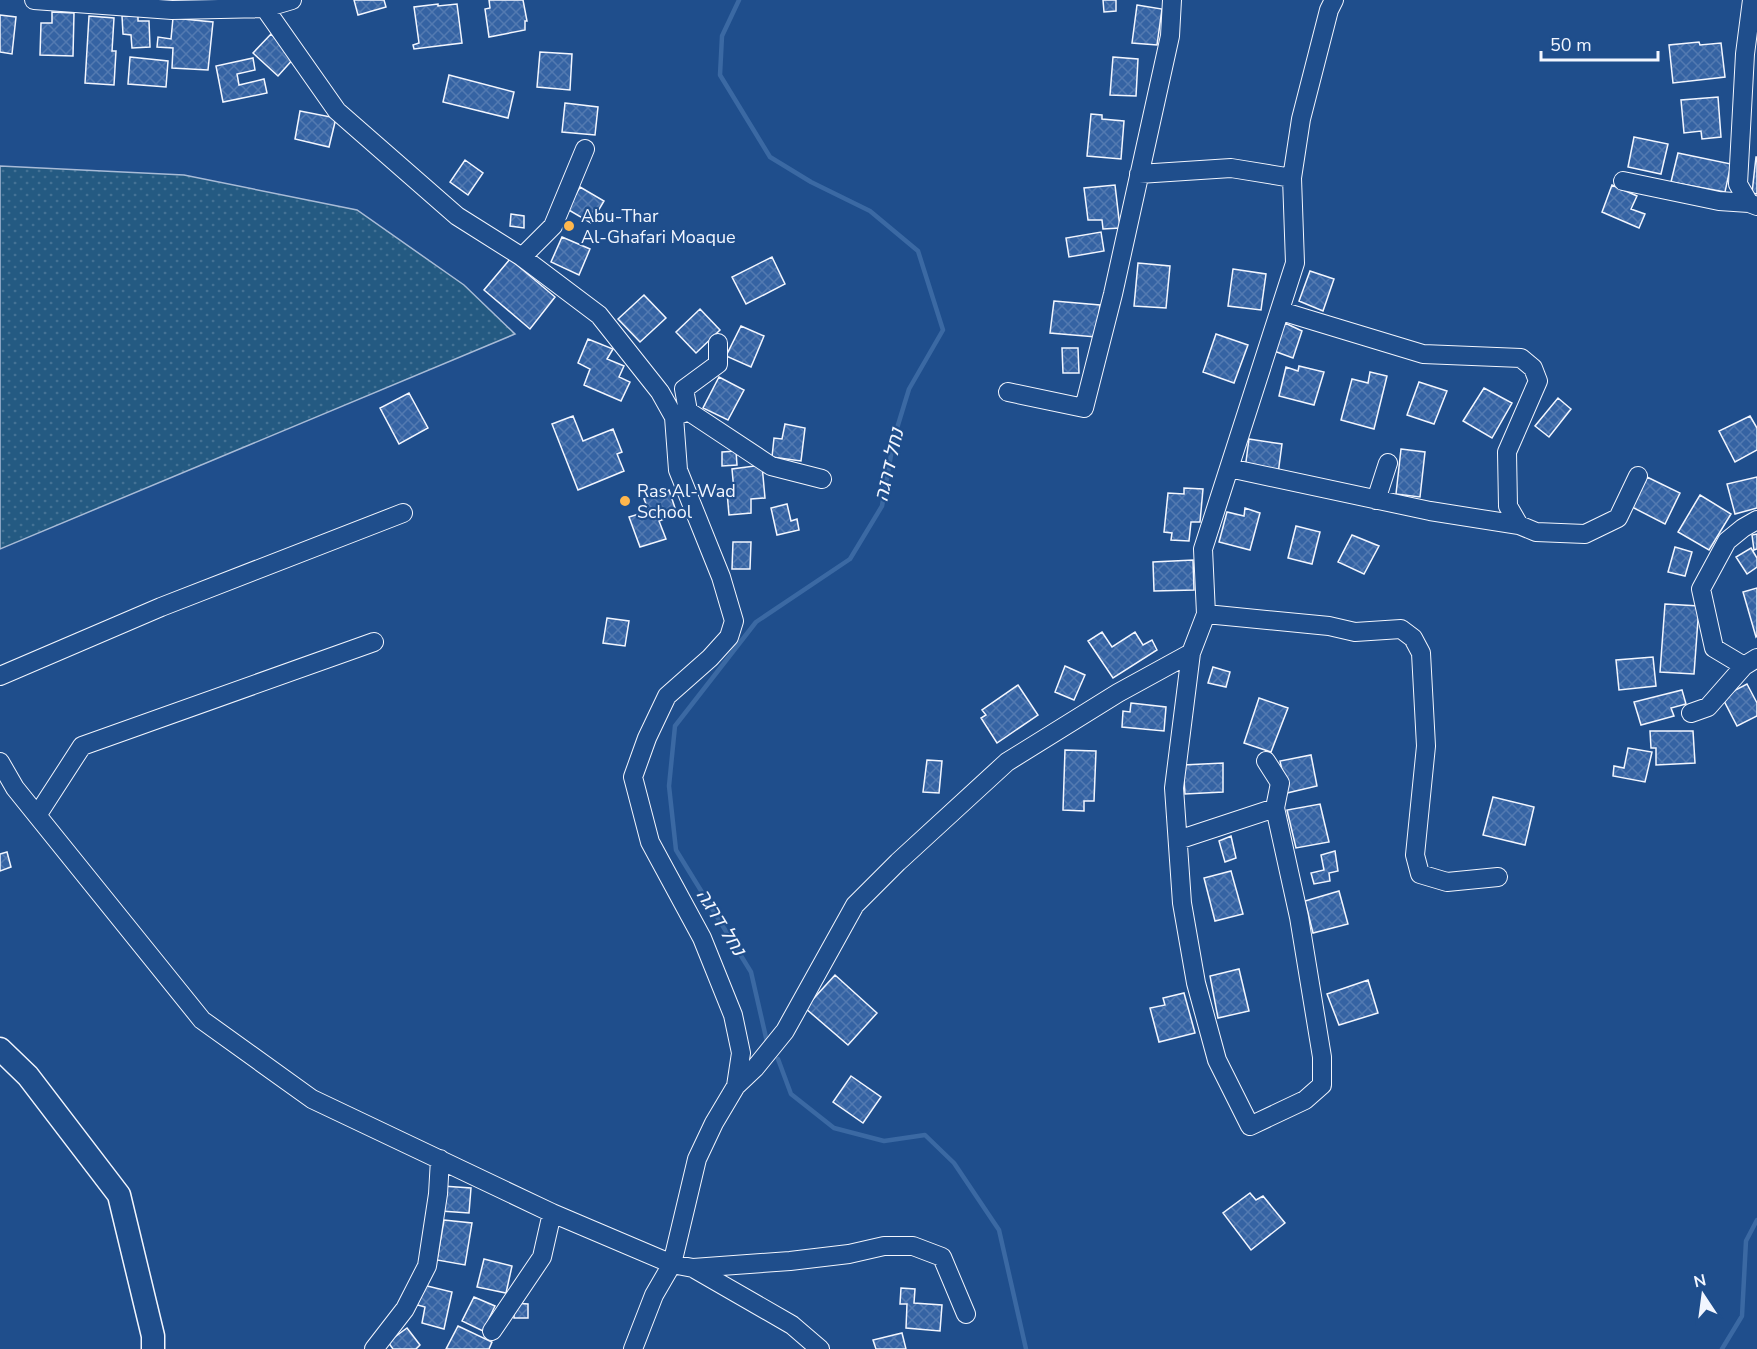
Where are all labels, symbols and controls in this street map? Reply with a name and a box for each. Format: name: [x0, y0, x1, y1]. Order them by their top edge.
scale bar: [1541, 24, 1658, 62]
text: 50 m: [1550, 33, 1592, 57]
place label: Abu-Thar Al-Ghafari Moaque: [581, 204, 736, 249]
marker: Abu-Thar Al-Ghafari Moaque: [562, 219, 576, 233]
water label: נחל דרגה: [867, 424, 911, 504]
place label: Ras Al-Wad School: [637, 479, 736, 524]
marker: Ras Al-Wad School: [618, 494, 632, 508]
water label: נחל דרגה: [690, 883, 753, 962]
north arrow: [1673, 1265, 1733, 1325]
text: N: [1692, 1269, 1708, 1293]

